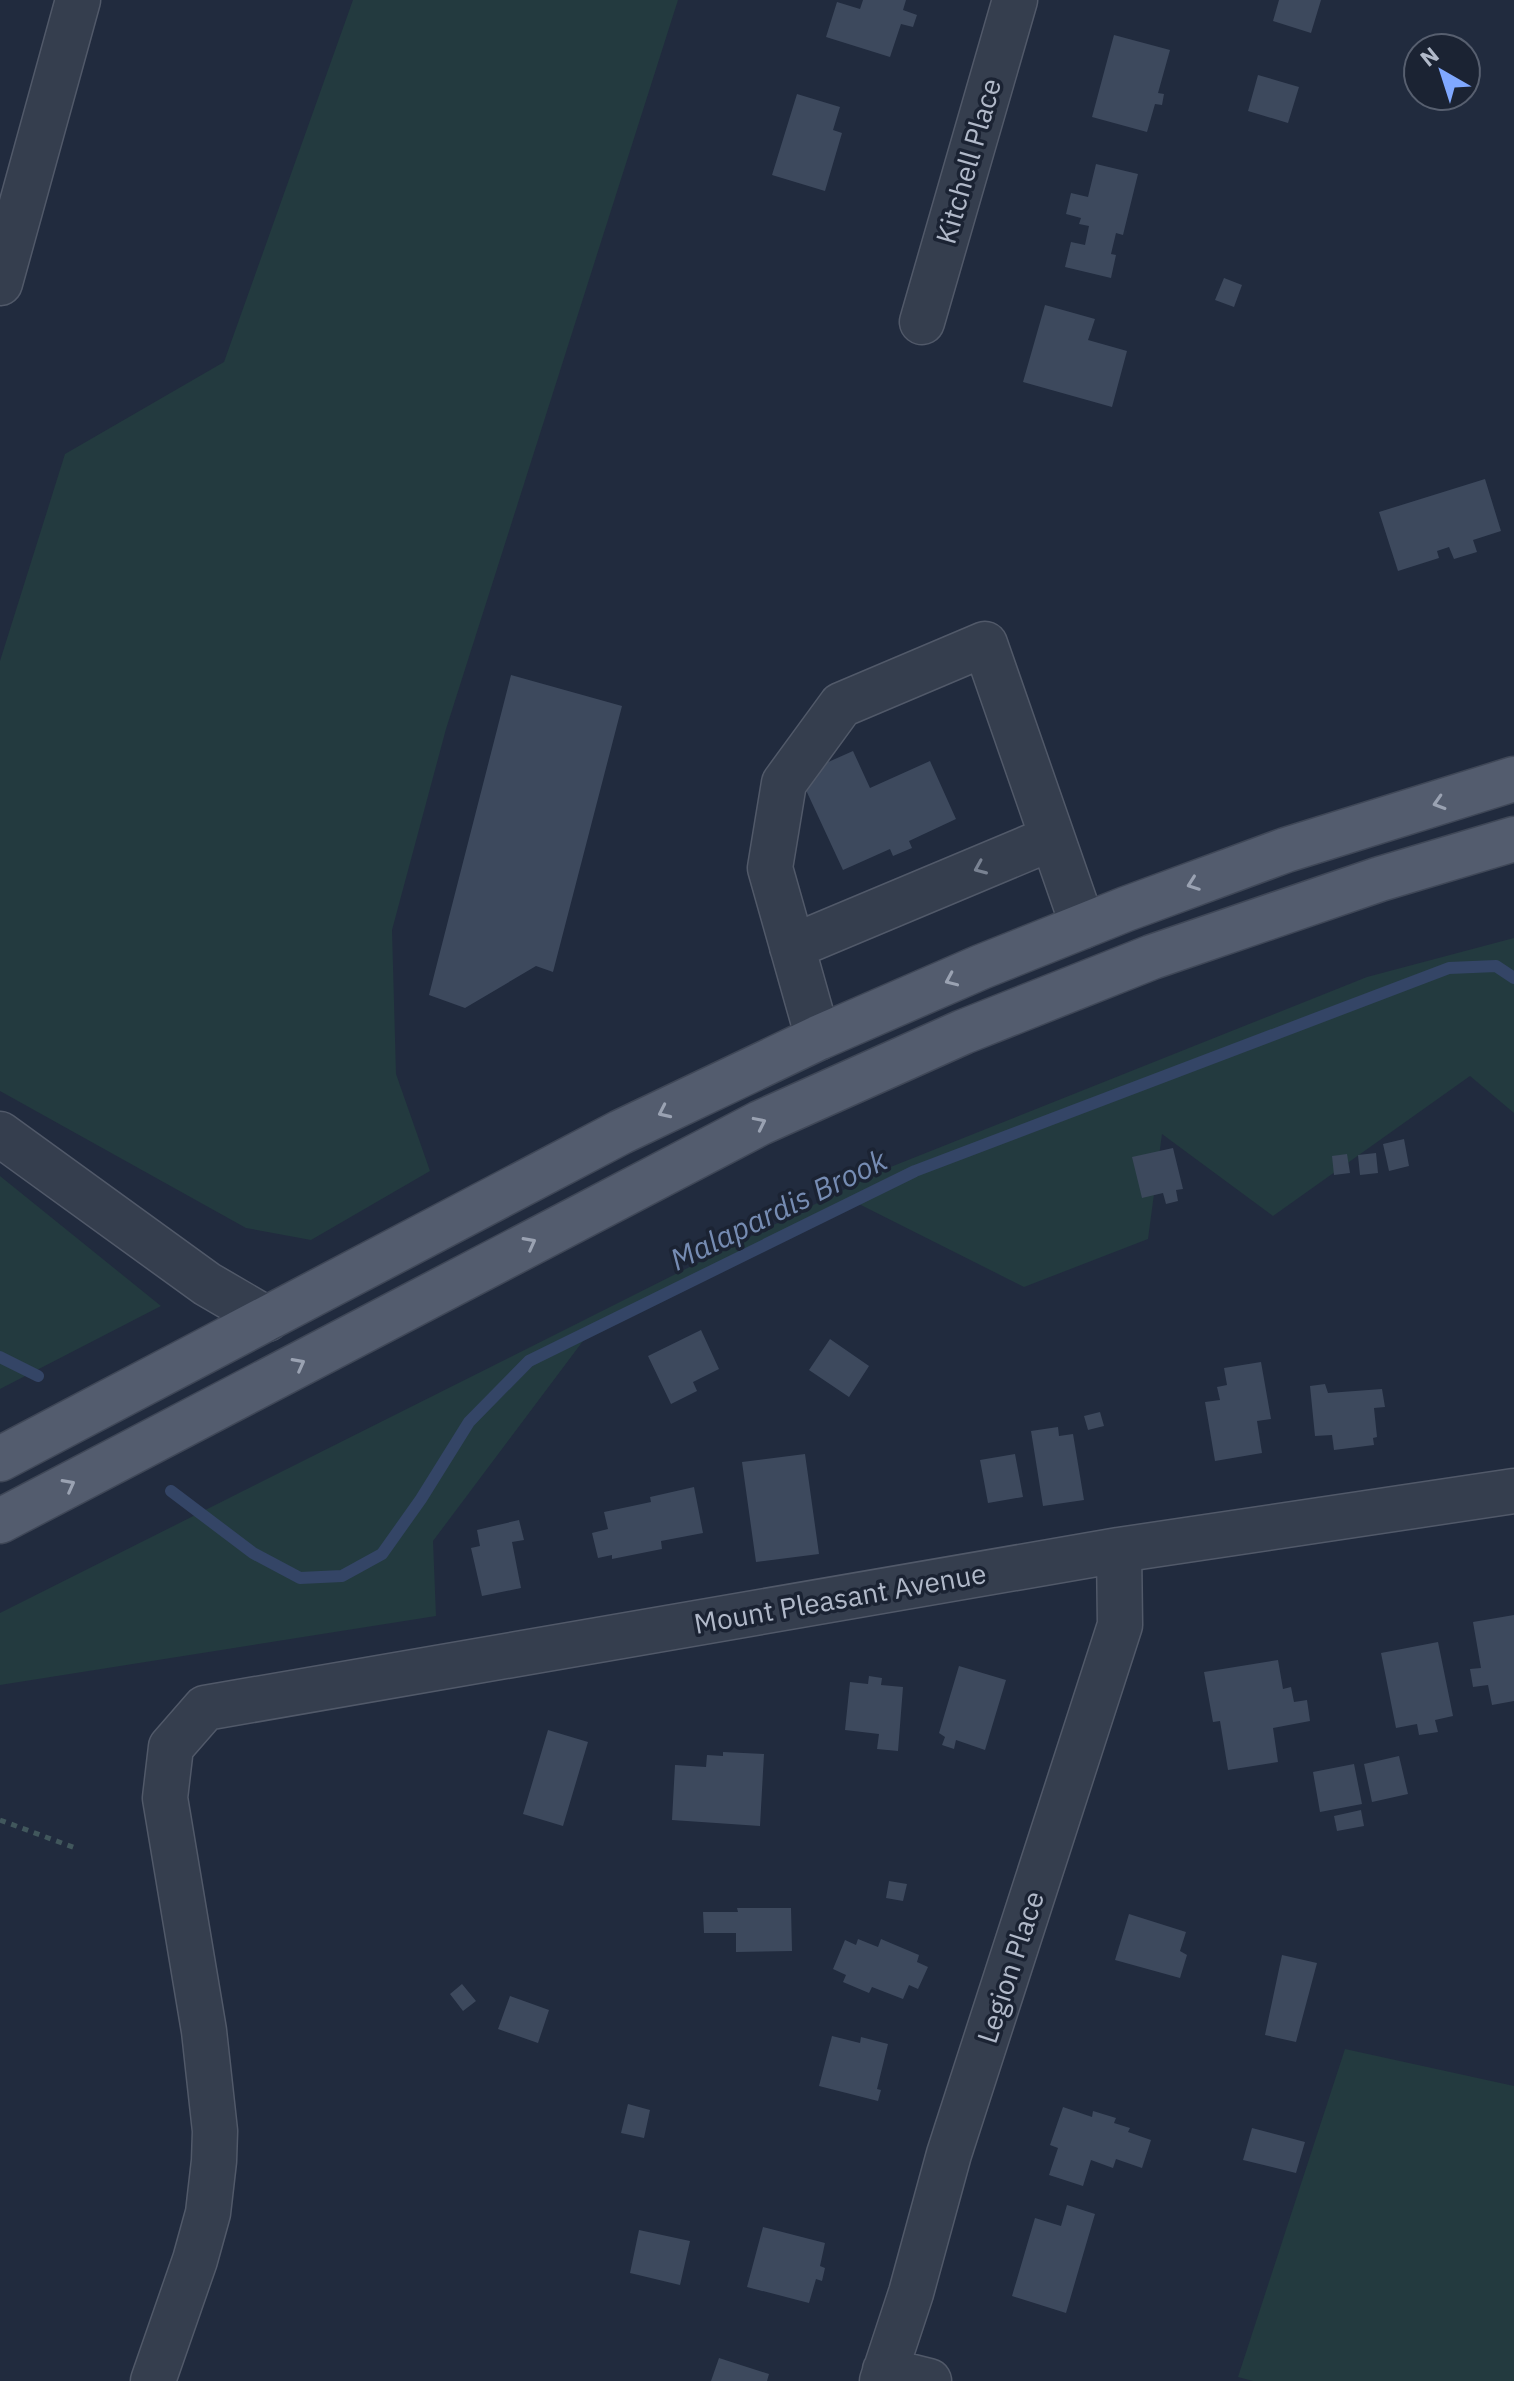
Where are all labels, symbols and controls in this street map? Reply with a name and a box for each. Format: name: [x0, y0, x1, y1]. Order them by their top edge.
north arrow: [1402, 32, 1482, 112]
text: N: [1414, 40, 1444, 72]
street label: Kitchell Place: [927, 74, 1009, 248]
one-way arrow: [1433, 793, 1447, 809]
one-way arrow: [974, 859, 988, 875]
one-way arrow: [1187, 874, 1201, 891]
one-way arrow: [945, 970, 959, 986]
one-way arrow: [658, 1102, 672, 1118]
one-way arrow: [752, 1117, 766, 1133]
water label: Malapardis Brook: [663, 1139, 893, 1278]
one-way arrow: [521, 1238, 536, 1253]
one-way arrow: [291, 1359, 306, 1374]
one-way arrow: [61, 1480, 76, 1495]
street label: Mount Pleasant Avenue: [691, 1554, 989, 1642]
street label: Legion Place: [968, 1886, 1052, 2048]

